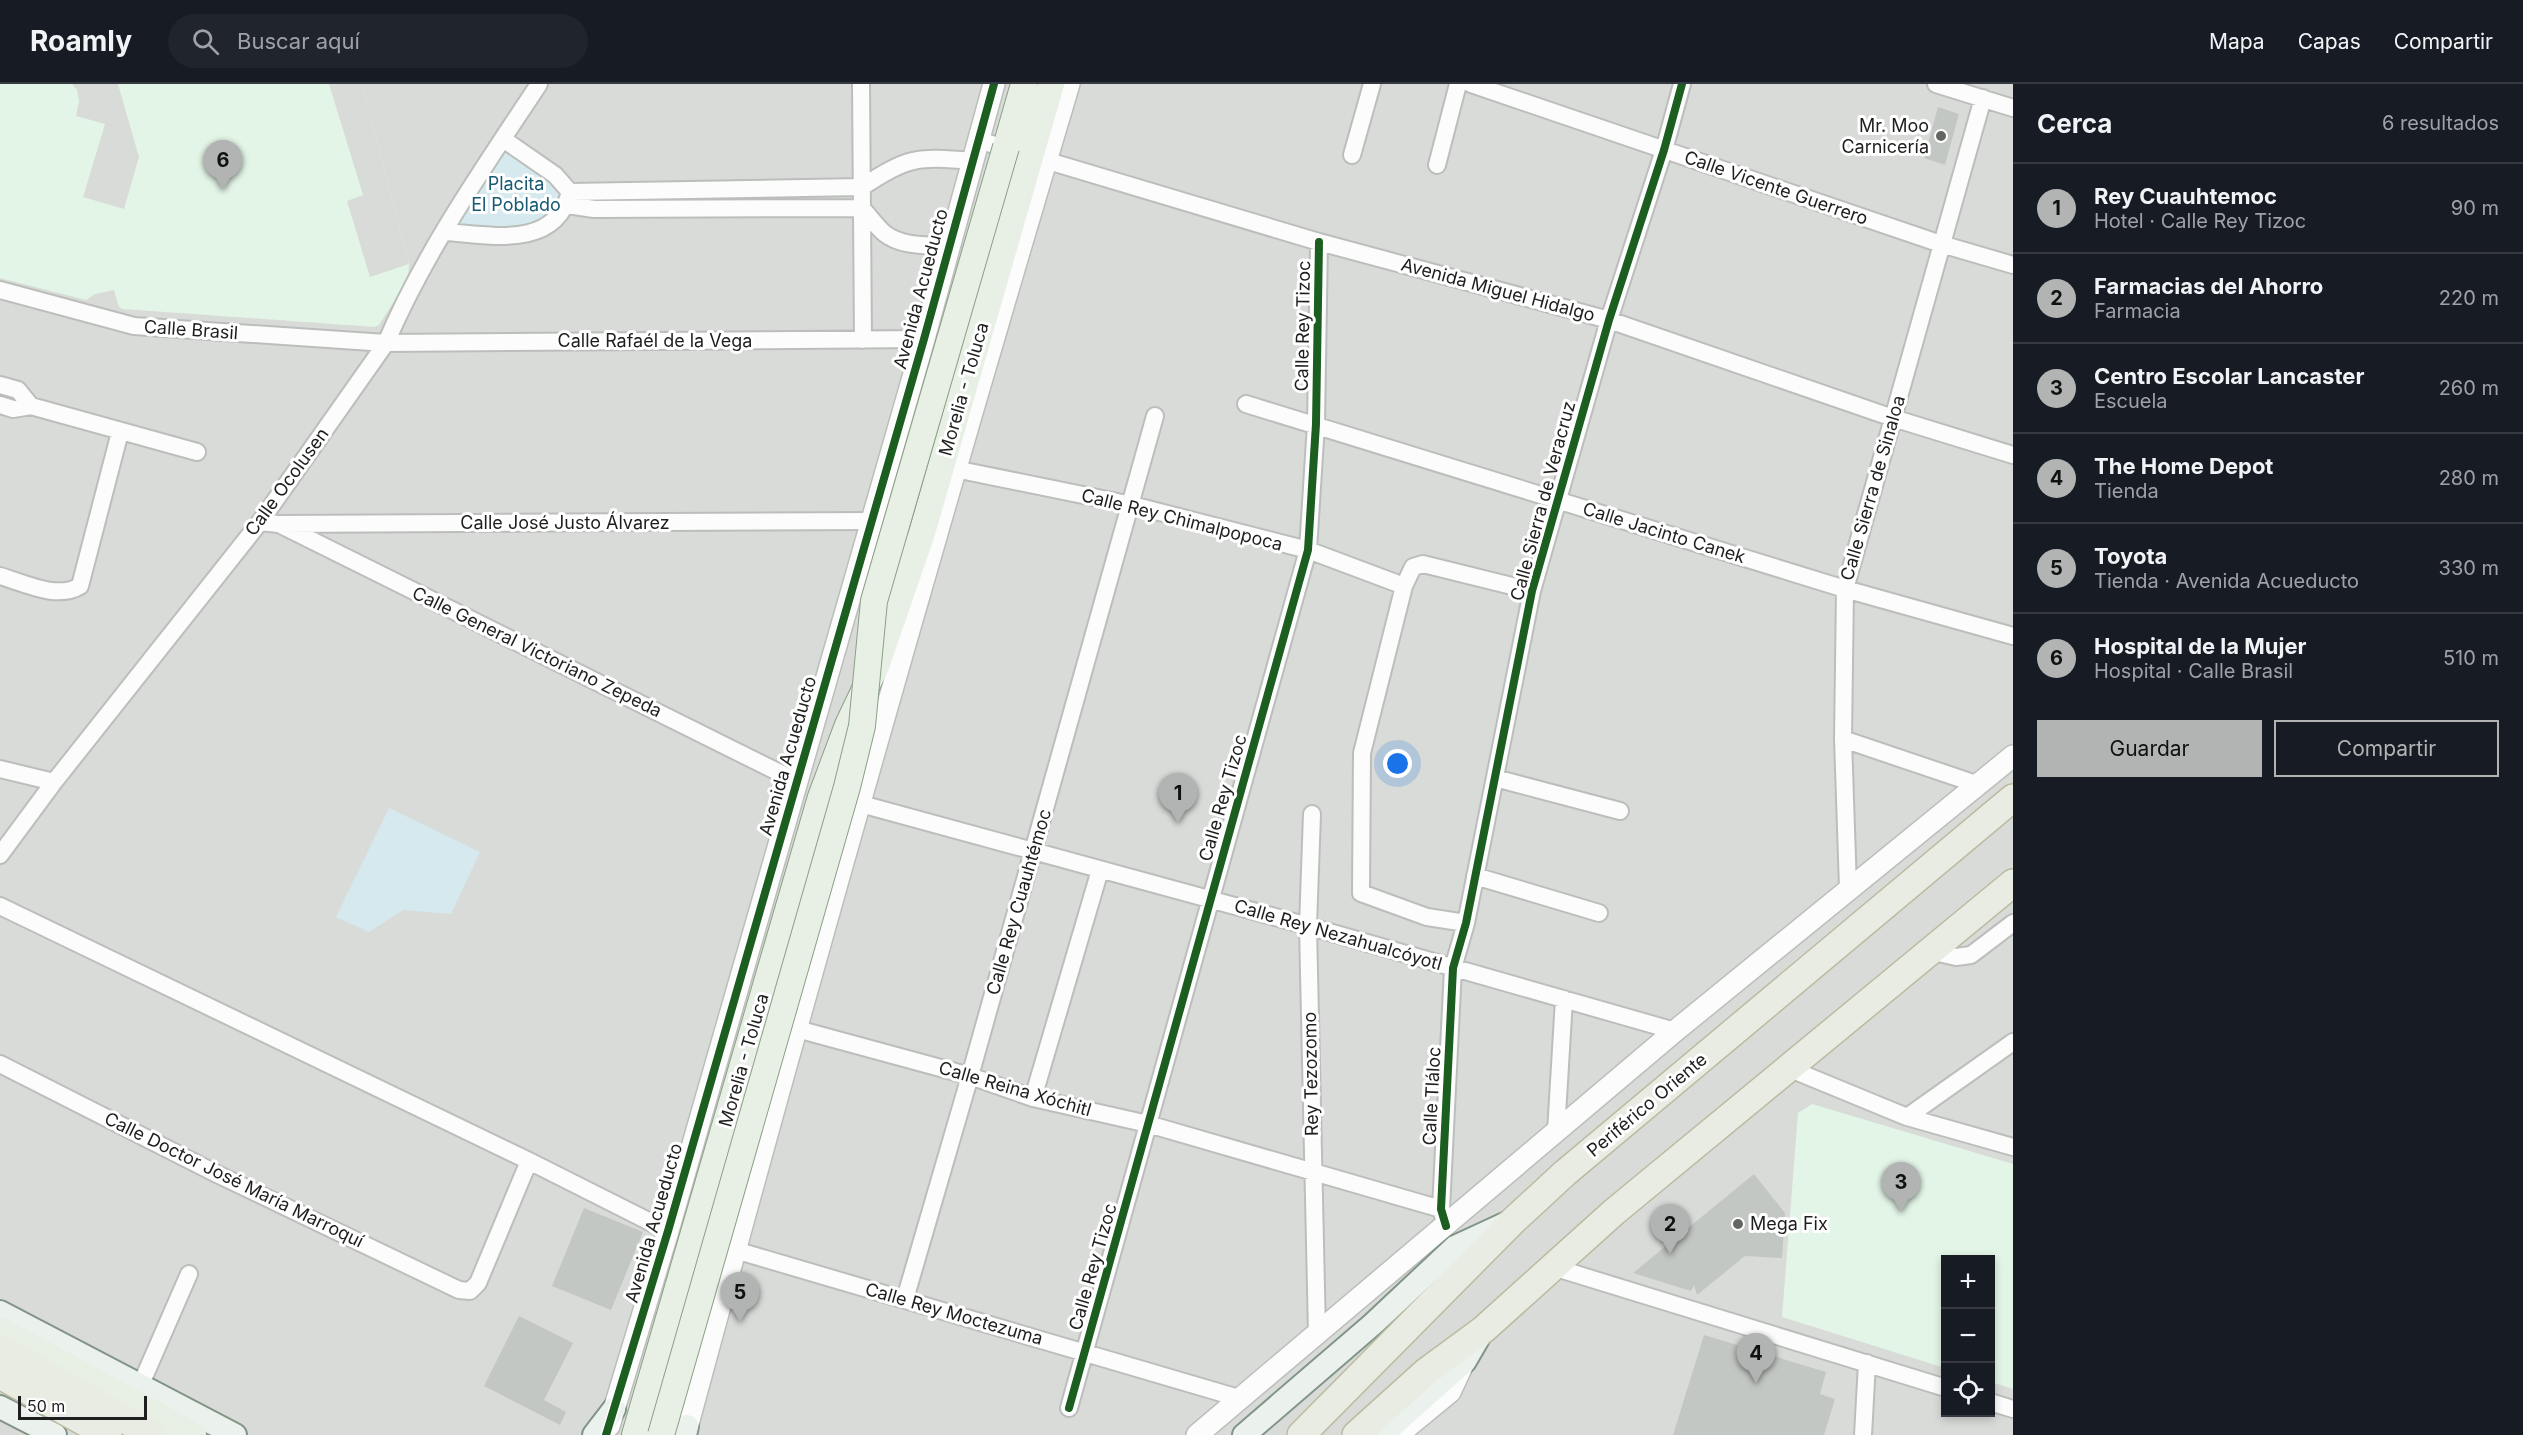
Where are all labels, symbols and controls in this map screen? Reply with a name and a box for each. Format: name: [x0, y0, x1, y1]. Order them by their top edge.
search box: [168, 14, 588, 68]
text: Roamly: [30, 24, 132, 58]
icon: search: [189, 25, 222, 58]
text: Buscar aquí: [237, 28, 360, 54]
text: Mapa: [2209, 29, 2265, 54]
text: Capas: [2298, 29, 2361, 54]
text: Compartir: [2394, 29, 2493, 54]
text: Cerca: [2037, 108, 2112, 139]
text: 6 resultados: [2382, 111, 2499, 135]
place label: Mr. Moo Carnicería: [1841, 115, 1929, 157]
marker: Mr. Moo Carnicería: [1934, 129, 1948, 143]
pin: 6: [204, 141, 242, 190]
street label: Calle Vicente Guerrero: [1682, 146, 1871, 229]
park label: Placita El Poblado: [471, 173, 561, 215]
text: Rey Cuauhtemoc: [2094, 183, 2277, 209]
text: 1: [2052, 196, 2061, 220]
text: 90 m: [2451, 196, 2499, 220]
street label: Avenida Acueducto: [889, 206, 952, 371]
text: Hotel · Calle Rey Tizoc: [2094, 209, 2306, 233]
street label: Avenida Miguel Hidalgo: [1399, 254, 1597, 326]
street label: Calle Rey Tizoc: [1291, 260, 1314, 392]
text: Farmacias del Ahorro: [2094, 273, 2323, 299]
text: 2: [2050, 286, 2063, 310]
text: 220 m: [2439, 286, 2499, 310]
text: Farmacia: [2094, 299, 2181, 323]
street label: Calle Brasil: [143, 316, 239, 343]
street label: Morelia - Toluca: [934, 320, 993, 458]
street label: Calle Rafaél de la Vega: [558, 330, 752, 351]
text: Centro Escolar Lancaster: [2094, 363, 2364, 389]
text: 3: [2050, 376, 2063, 400]
text: 260 m: [2439, 376, 2499, 400]
text: Escuela: [2094, 389, 2168, 413]
street label: Calle Sierra de Sinaloa: [1836, 393, 1909, 583]
street label: Calle Sierra de Veracruz: [1506, 399, 1579, 603]
street label: Calle Ocolusen: [240, 424, 333, 540]
text: The Home Depot: [2094, 453, 2273, 479]
text: 4: [2050, 466, 2063, 490]
text: 280 m: [2439, 466, 2499, 490]
text: Tienda: [2094, 479, 2159, 503]
street label: Calle Rey Chimalpopoca: [1079, 484, 1285, 555]
street label: Calle Jacinto Canek: [1580, 498, 1748, 567]
street label: Calle José Justo Álvarez: [460, 511, 670, 533]
text: Toyota: [2094, 543, 2167, 569]
text: 5: [2050, 556, 2063, 580]
text: 330 m: [2439, 556, 2499, 580]
text: Tienda · Avenida Acueducto: [2094, 569, 2359, 593]
street label: Calle General Victoriano Zepeda: [409, 582, 665, 721]
text: Hospital de la Mujer: [2094, 633, 2307, 659]
text: 6: [2050, 646, 2063, 670]
text: 510 m: [2443, 646, 2499, 670]
text: Hospital · Calle Brasil: [2094, 659, 2293, 683]
street label: Avenida Acueducto: [755, 674, 820, 838]
button: Guardar: [2037, 720, 2262, 777]
button: Compartir: [2274, 720, 2499, 777]
street label: Calle Rey Tizoc: [1194, 732, 1251, 864]
your location: [1383, 749, 1412, 778]
pin: 1: [1158, 774, 1198, 823]
street label: Calle Rey Cuauhtémoc: [982, 806, 1055, 997]
street label: Calle Rey Nezahualcóyotl: [1232, 895, 1445, 974]
street label: Morelia - Toluca: [714, 991, 773, 1129]
street label: Rey Tezozomo: [1299, 1012, 1322, 1136]
street label: Calle Tláloc: [1418, 1046, 1445, 1146]
street label: Periférico Oriente: [1582, 1048, 1711, 1161]
street label: Calle Reina Xóchitl: [936, 1057, 1094, 1120]
street label: Calle Doctor José María Marroquí: [101, 1107, 368, 1252]
street label: Avenida Acueducto: [621, 1141, 686, 1305]
pin: 3: [1882, 1162, 1920, 1212]
street label: Calle Rey Tizoc: [1064, 1201, 1121, 1333]
pin: 2: [1650, 1204, 1690, 1254]
place label: Mega Fix: [1750, 1213, 1828, 1234]
marker: Mega Fix: [1731, 1217, 1745, 1231]
map controls: [1941, 1255, 1995, 1417]
button: +: [1941, 1255, 1995, 1309]
pin: 5: [720, 1272, 760, 1322]
street label: Calle Rey Moctezuma: [863, 1278, 1045, 1349]
button: −: [1941, 1309, 1995, 1363]
pin: 4: [1736, 1334, 1776, 1383]
button: locate: [1941, 1363, 1995, 1417]
scale bar: [18, 1393, 147, 1420]
text: 50 m: [27, 1396, 65, 1416]

